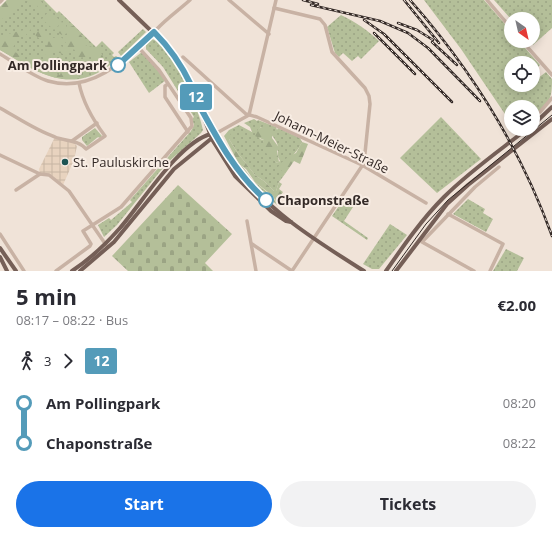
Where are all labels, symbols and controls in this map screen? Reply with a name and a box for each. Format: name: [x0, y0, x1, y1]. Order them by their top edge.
north arrow: [504, 12, 540, 48]
map controls: [504, 12, 540, 136]
place label: Am Pollingpark: [8, 56, 108, 74]
button: locate: [504, 56, 540, 92]
marker: Am Pollingpark: [110, 57, 126, 73]
line badge: 12: [178, 84, 214, 110]
text: 12: [188, 87, 204, 106]
button: layers: [504, 100, 540, 136]
street label: Johann-Meier-Straße: [270, 106, 392, 178]
place label: St. Pauluskirche: [73, 153, 169, 171]
marker: St. Pauluskirche: [60, 157, 70, 167]
place label: Chaponstraße: [277, 191, 370, 209]
marker: Chaponstraße: [258, 192, 274, 208]
text: 5 min: [16, 281, 77, 311]
text: €2.00: [497, 295, 536, 315]
text: 08:17 – 08:22 · Bus: [16, 311, 128, 329]
icon: walk: [16, 350, 38, 372]
icon: forward: [57, 350, 79, 372]
text: 12: [93, 351, 109, 370]
text: 3: [44, 352, 51, 370]
text: Am Pollingpark: [46, 393, 160, 413]
text: 08:20: [503, 394, 536, 412]
text: Chaponstraße: [46, 433, 152, 453]
text: 08:22: [503, 434, 536, 452]
button: Start: [16, 481, 272, 527]
button: Tickets: [280, 481, 536, 527]

